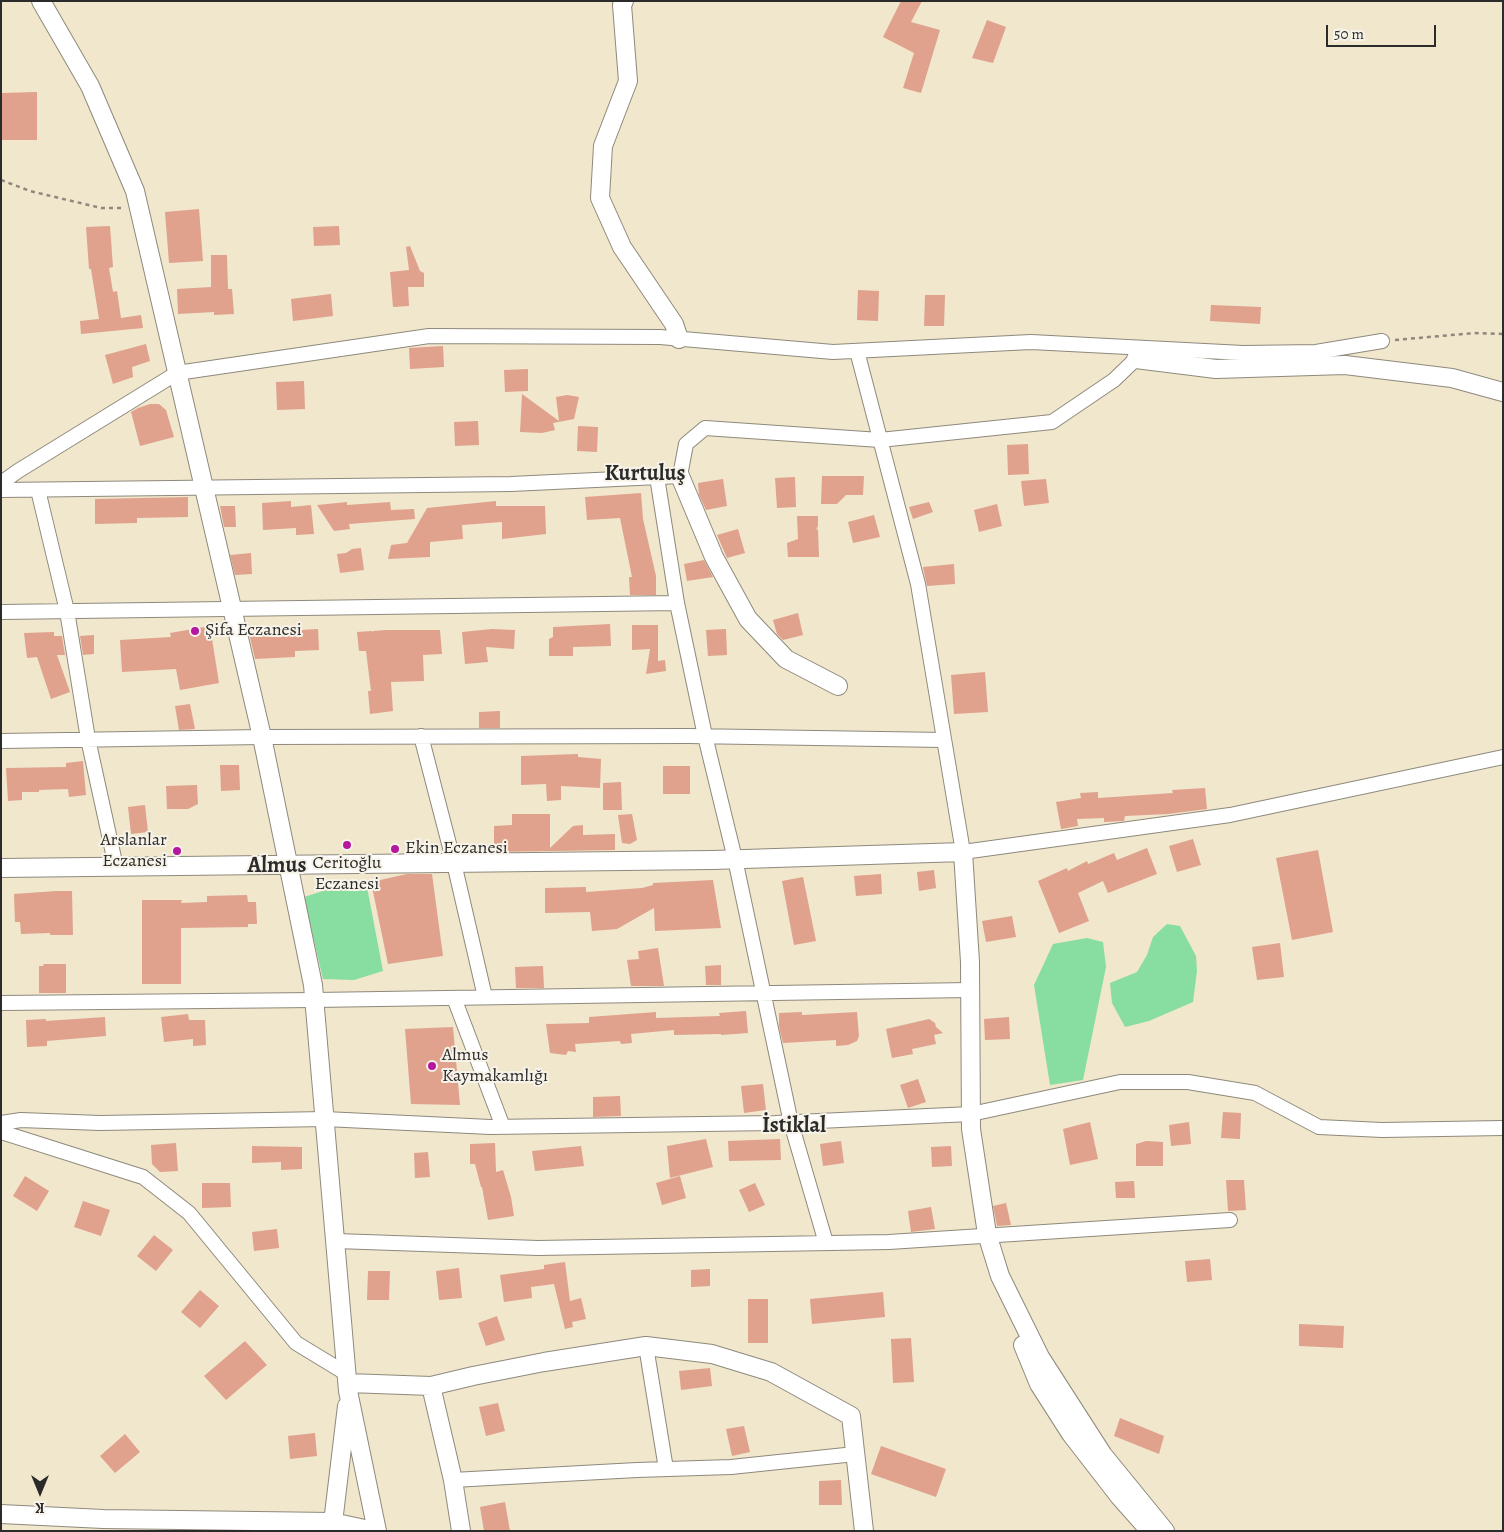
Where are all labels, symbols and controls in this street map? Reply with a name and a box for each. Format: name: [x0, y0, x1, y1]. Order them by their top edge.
scale bar: [1329, 15, 1439, 47]
text: 50 m: [1334, 24, 1364, 44]
district label: Kurtuluş: [604, 462, 686, 488]
place label: Şifa Eczanesi: [205, 620, 302, 642]
marker: Şifa Eczanesi: [189, 625, 201, 637]
place label: Arslanlar Eczanesi: [100, 830, 167, 872]
place label: Ekin Eczanesi: [405, 838, 508, 860]
marker: Ceritoğlu Eczanesi: [341, 839, 353, 851]
marker: Ekin Eczanesi: [389, 843, 401, 855]
marker: Arslanlar Eczanesi: [171, 845, 183, 857]
place label: Ceritoğlu Eczanesi: [313, 853, 381, 896]
district label: Almus: [248, 854, 306, 880]
place label: Almus Kaymakamlığı: [442, 1045, 548, 1088]
marker: Almus Kaymakamlığı: [426, 1060, 438, 1072]
district label: İstiklal: [762, 1114, 826, 1140]
north arrow: [15, 1467, 65, 1517]
text: K: [35, 1498, 45, 1517]

